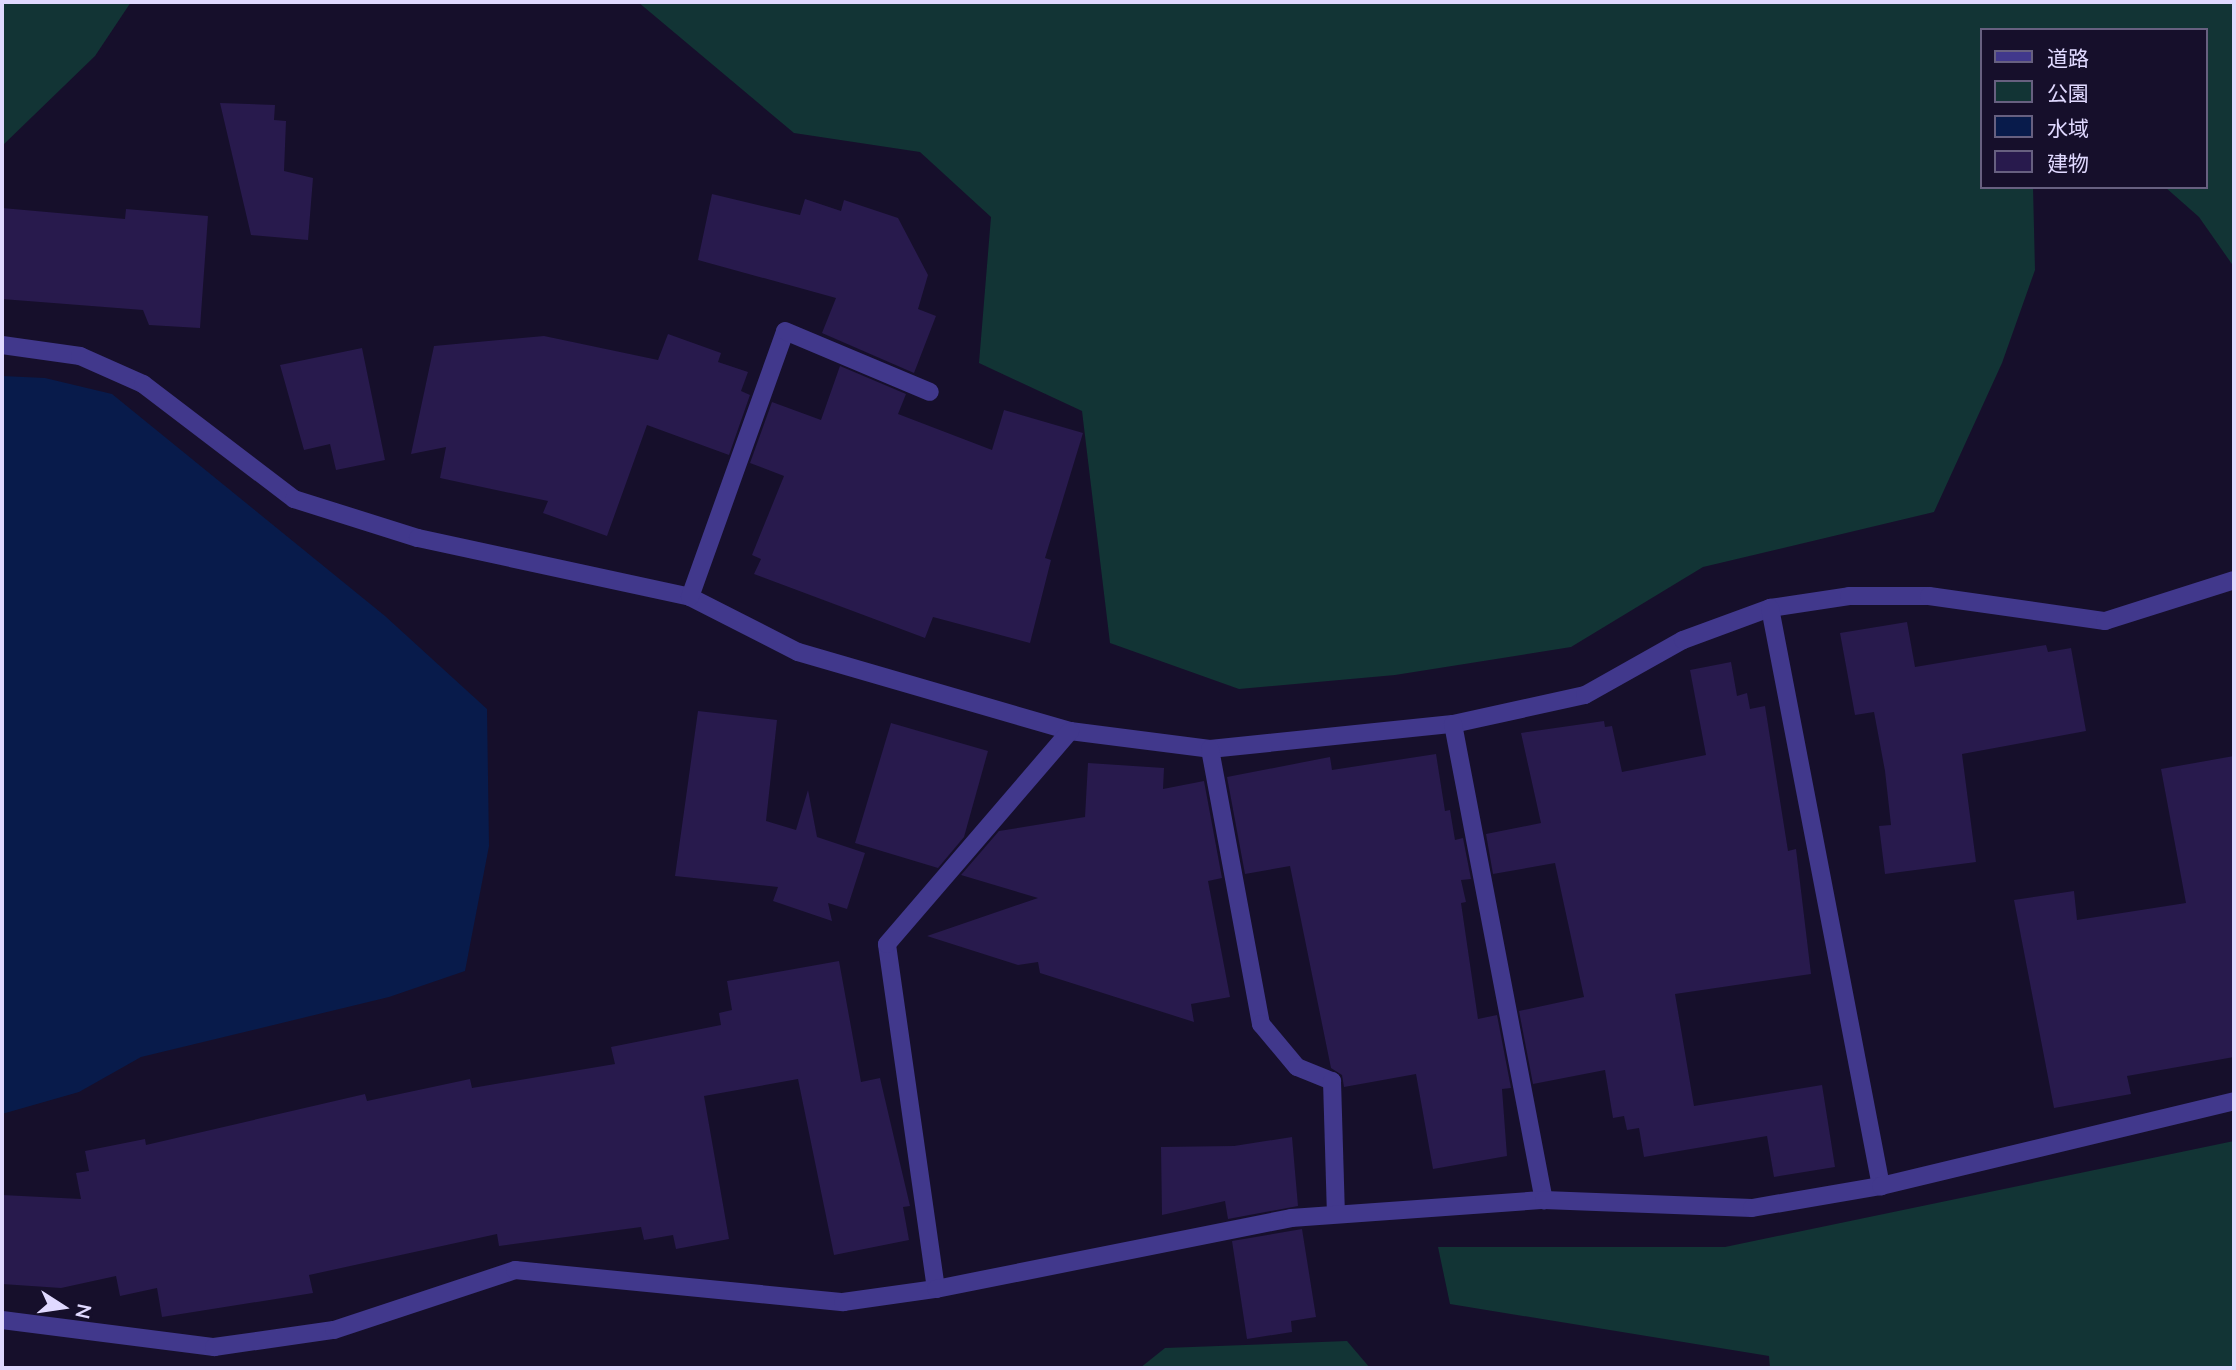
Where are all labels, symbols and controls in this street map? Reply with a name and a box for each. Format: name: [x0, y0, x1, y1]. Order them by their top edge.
legend: [1980, 28, 2208, 189]
text: 道路: [2047, 45, 2089, 70]
text: 公園: [2047, 80, 2089, 105]
text: 水域: [2047, 115, 2089, 140]
text: 建物: [2047, 150, 2089, 175]
north arrow: [28, 1272, 98, 1342]
text: N: [71, 1302, 97, 1321]

